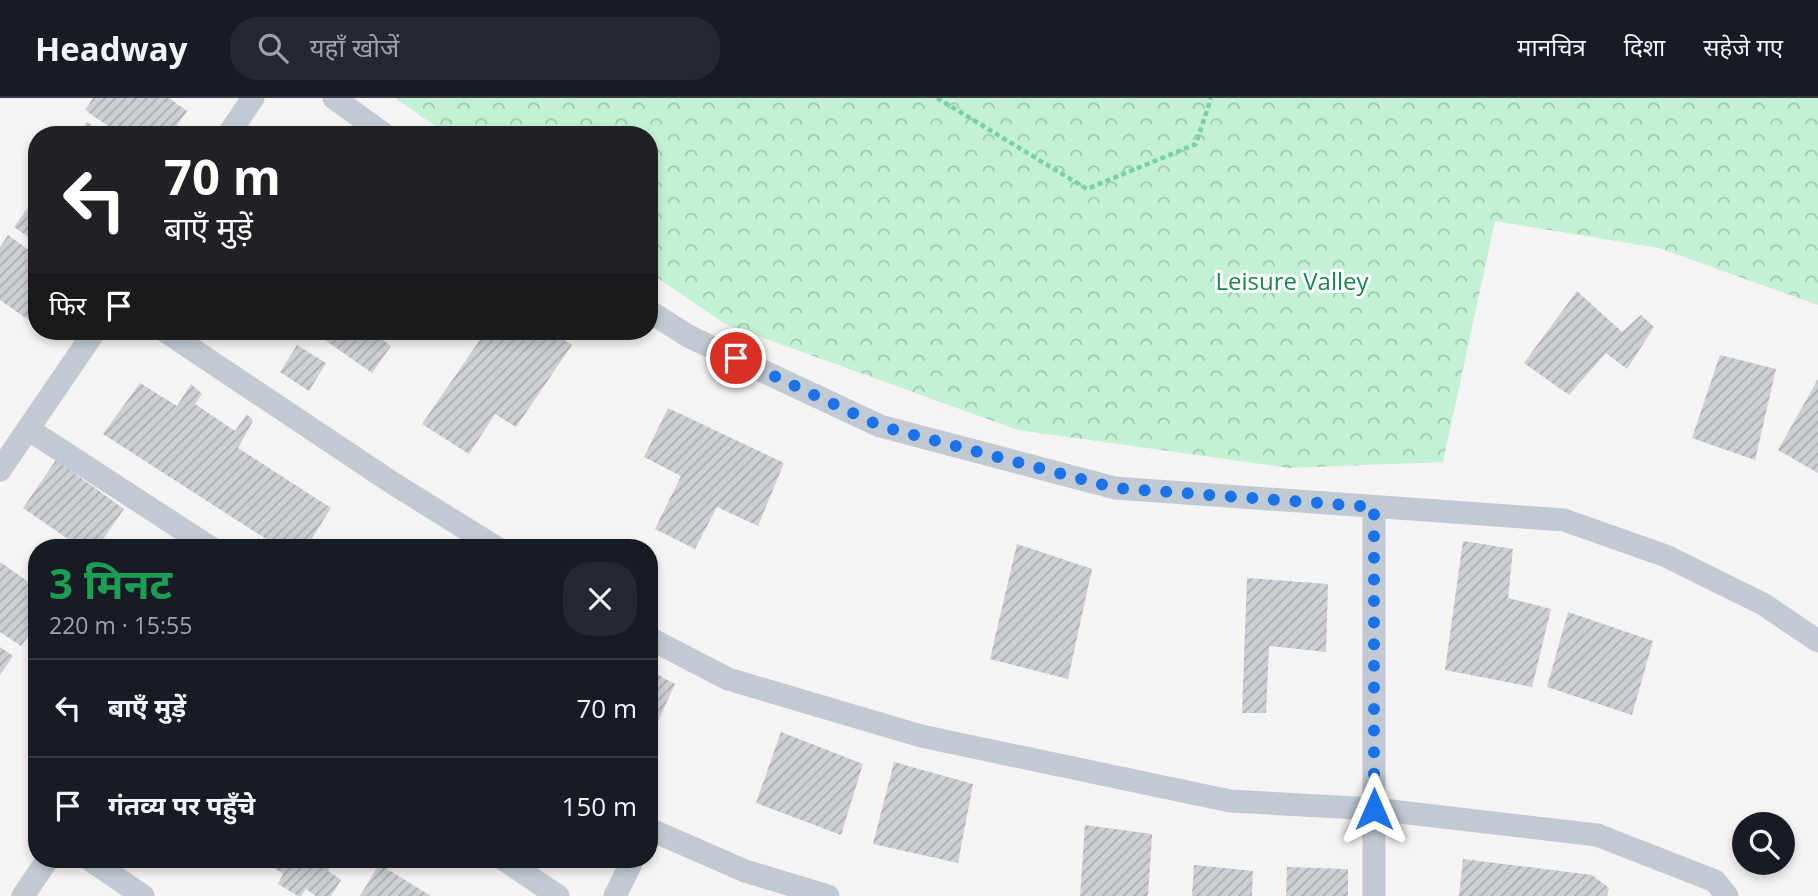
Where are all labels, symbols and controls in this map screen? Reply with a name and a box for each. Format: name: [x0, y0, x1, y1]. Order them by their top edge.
search box: [230, 17, 720, 80]
text: Headway: [35, 26, 188, 71]
icon: search: [254, 29, 292, 67]
text: यहाँ खोजें: [310, 29, 399, 65]
text: मानचित्र: [1517, 30, 1586, 63]
text: दिशा: [1624, 30, 1665, 63]
text: सहेजे गए: [1703, 30, 1783, 63]
text: 70 m: [164, 143, 281, 209]
icon: left: [49, 154, 140, 245]
text: बाएँ मुड़ें: [164, 206, 253, 249]
park label: Leisure Valley: [1216, 264, 1369, 297]
text: फिर: [49, 287, 86, 323]
icon: arrive: [100, 287, 138, 325]
pin: [706, 328, 766, 388]
icon: arrive: [717, 339, 755, 377]
text: 3 मिनट: [49, 554, 172, 611]
button: close: [563, 562, 637, 636]
text: 220 m · 15:55: [49, 609, 192, 641]
icon: left: [49, 689, 87, 727]
text: बाएँ मुड़ें: [108, 689, 186, 725]
text: 70 m: [576, 690, 637, 726]
position arrow: [1337, 772, 1411, 846]
icon: arrive: [49, 787, 87, 825]
text: गंतव्य पर पहुँचे: [108, 787, 255, 823]
text: 150 m: [562, 788, 637, 824]
map controls: [1732, 812, 1795, 875]
button: search: [1732, 812, 1795, 875]

